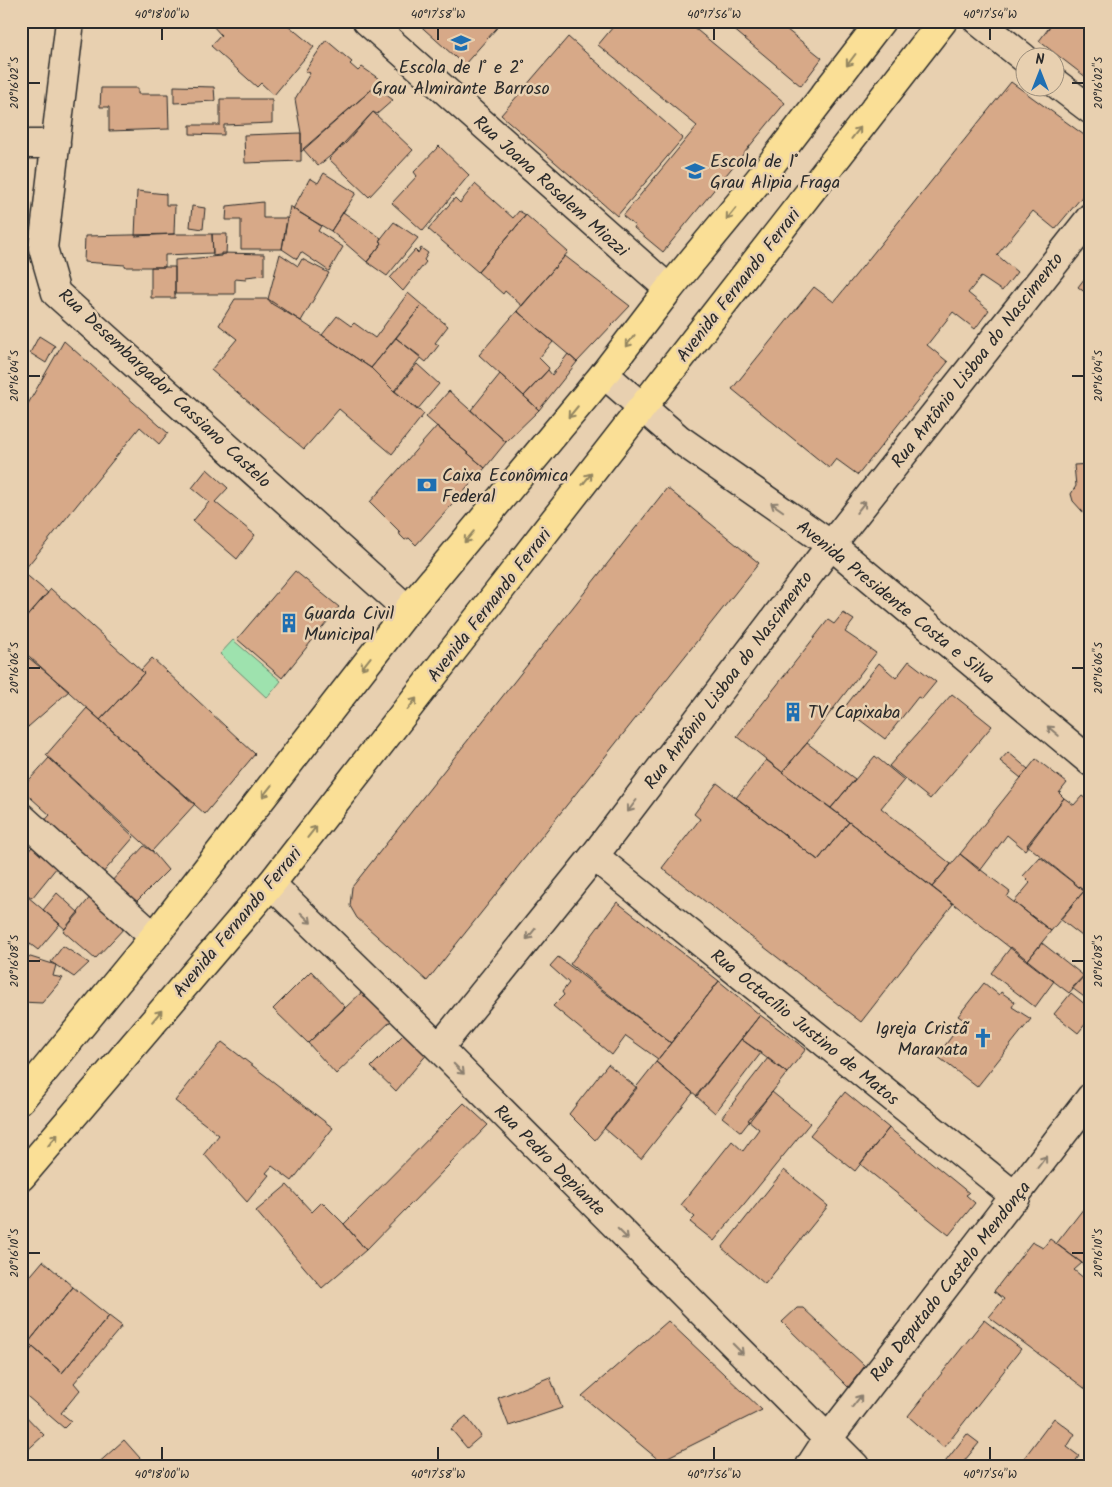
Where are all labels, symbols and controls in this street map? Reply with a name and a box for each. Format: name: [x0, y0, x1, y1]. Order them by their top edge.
text: 40°18'00"W: [135, 5, 189, 24]
text: 40°17'58"W: [411, 5, 465, 24]
text: 40°17'56"W: [687, 5, 741, 24]
text: 40°17'54"W: [963, 5, 1017, 24]
school or university icon: Escola de 1˚ e 2˚ Grau Almirante Barroso: [450, 32, 472, 54]
north arrow: [1014, 48, 1064, 98]
text: N: [1036, 49, 1045, 71]
one-way arrow: [845, 53, 856, 66]
place label: Escola de 1˚ e 2˚ Grau Almirante Barroso: [372, 54, 550, 104]
text: 20°16'02"S: [5, 56, 24, 109]
text: 20°16'02"S: [1089, 56, 1108, 109]
street label: Rua Joana Rosalem Miozzi: [466, 109, 635, 266]
one-way arrow: [850, 127, 861, 140]
place label: Escola de 1˚ Grau Alipia Fraga: [710, 148, 840, 198]
school or university icon: Escola de 1˚ Grau Alipia Fraga: [684, 160, 706, 182]
street label: Avenida Fernando Ferrari: [670, 202, 809, 369]
one-way arrow: [726, 207, 737, 220]
street label: Rua Antônio Lisboa do Nascimento: [885, 247, 1072, 475]
street label: Rua Desembargador Cassiano Castelo: [51, 282, 277, 496]
one-way arrow: [624, 334, 635, 347]
text: 20°16'04"S: [5, 349, 24, 402]
text: 20°16'04"S: [1089, 349, 1108, 402]
one-way arrow: [567, 405, 578, 418]
place label: Caixa Econômica Federal: [442, 462, 568, 512]
one-way arrow: [581, 473, 592, 486]
bank icon: Caixa Econômica Federal: [416, 474, 438, 496]
one-way arrow: [856, 501, 867, 514]
one-way arrow: [770, 502, 784, 512]
street label: Avenida Presidente Costa e Silva: [789, 514, 1001, 693]
street label: Avenida Fernando Ferrari: [421, 522, 560, 689]
one-way arrow: [463, 530, 474, 543]
street label: Rua Antônio Lisboa do Nascimento: [637, 566, 821, 796]
place label: Guarda Civil Municipal: [304, 600, 395, 650]
building icon: Guarda Civil Municipal: [278, 612, 300, 634]
text: 20°16'06"S: [5, 641, 24, 694]
text: 20°16'06"S: [1089, 641, 1108, 694]
one-way arrow: [361, 656, 372, 669]
one-way arrow: [406, 698, 417, 711]
place label: TV Capixaba: [808, 699, 901, 728]
building icon: TV Capixaba: [782, 701, 804, 723]
one-way arrow: [1047, 725, 1060, 736]
one-way arrow: [262, 784, 272, 798]
one-way arrow: [627, 800, 638, 813]
one-way arrow: [306, 826, 317, 839]
street label: Avenida Fernando Ferrari: [166, 841, 310, 1005]
one-way arrow: [299, 912, 312, 924]
one-way arrow: [526, 927, 537, 940]
text: 20°16'08"S: [5, 934, 24, 987]
text: 20°16'08"S: [1089, 934, 1108, 987]
street label: Rua Octacílio Justino de Matos: [703, 943, 905, 1114]
one-way arrow: [152, 1010, 163, 1023]
place label: Igreja Cristã Maranata: [875, 1015, 969, 1065]
church icon: Igreja Cristã Maranata: [972, 1027, 994, 1049]
one-way arrow: [453, 1063, 465, 1075]
street label: Rua Pedro Depiante: [486, 1098, 612, 1224]
one-way arrow: [47, 1134, 58, 1147]
one-way arrow: [1037, 1156, 1048, 1169]
street label: Rua Deputado Castelo Mendonça: [863, 1175, 1039, 1389]
one-way arrow: [617, 1227, 629, 1240]
text: 20°16'10"S: [5, 1228, 24, 1278]
text: 20°16'10"S: [1089, 1228, 1108, 1278]
one-way arrow: [732, 1342, 744, 1355]
one-way arrow: [852, 1394, 862, 1408]
text: 40°18'00"W: [135, 1465, 189, 1484]
text: 40°17'58"W: [411, 1465, 465, 1484]
text: 40°17'56"W: [687, 1465, 741, 1484]
text: 40°17'54"W: [963, 1465, 1017, 1484]

